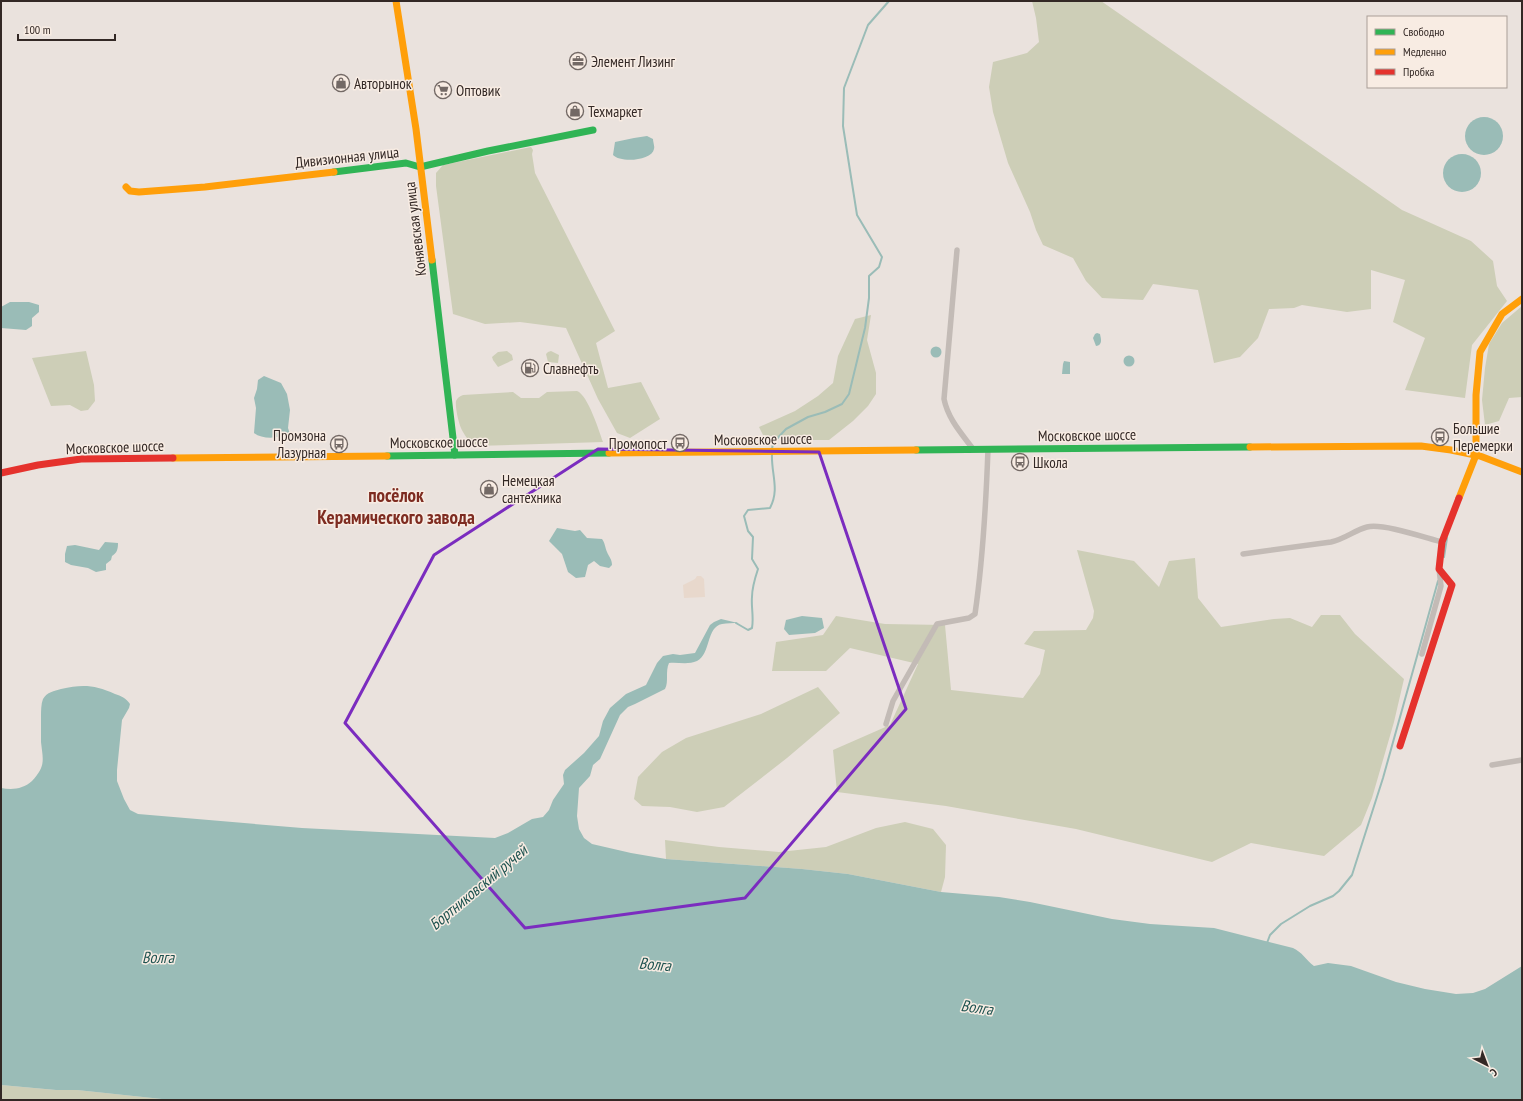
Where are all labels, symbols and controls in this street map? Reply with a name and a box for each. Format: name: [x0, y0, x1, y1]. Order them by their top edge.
scale bar: [18, 16, 115, 42]
legend: [1367, 16, 1507, 88]
text: 100 m: [24, 22, 51, 37]
text: Свободно: [1403, 24, 1445, 39]
text: Медленно: [1403, 44, 1446, 59]
office icon: Элемент Лизинг: [568, 51, 588, 71]
place label: Элемент Лизинг: [591, 52, 676, 71]
text: Пробка: [1403, 64, 1435, 79]
shop icon: Авторынок: [331, 73, 351, 93]
place label: Авторынок: [354, 74, 412, 93]
supermarket icon: Оптовик: [433, 80, 453, 100]
place label: Оптовик: [456, 81, 500, 100]
shop icon: Техмаркет: [565, 101, 585, 121]
place label: Техмаркет: [588, 102, 643, 121]
street label: Дивизионная улица: [294, 142, 400, 172]
street label: Коняевская улица: [400, 181, 430, 277]
fuel station icon: Славнефть: [520, 358, 540, 378]
place label: Славнефть: [543, 359, 599, 378]
place label: Большие Перемерки: [1453, 419, 1513, 455]
street label: Московское шоссе: [1038, 425, 1136, 445]
place label: Промзона Лазурная: [273, 426, 326, 462]
bus stop icon: Большие Перемерки: [1430, 427, 1450, 447]
street label: Московское шоссе: [714, 429, 812, 449]
street label: Московское шоссе: [390, 432, 488, 452]
bus stop icon: Промопост: [670, 433, 690, 453]
bus stop icon: Промзона Лазурная: [329, 434, 349, 454]
place label: Промопост: [609, 434, 667, 453]
street label: Московское шоссе: [66, 436, 164, 458]
bus stop icon: Школа: [1010, 452, 1030, 472]
place label: Школа: [1033, 453, 1068, 472]
place label: Немецкая сантехника: [502, 471, 562, 507]
shop icon: Немецкая сантехника: [479, 479, 499, 499]
district label: посёлок Керамического завода: [317, 483, 475, 529]
water label: Бортниковский ручей: [425, 839, 532, 934]
water label: Волга: [142, 947, 176, 967]
water label: Волга: [638, 953, 673, 975]
water label: Волга: [960, 995, 996, 1019]
north arrow: [1467, 1045, 1507, 1085]
text: С: [1487, 1066, 1500, 1079]

